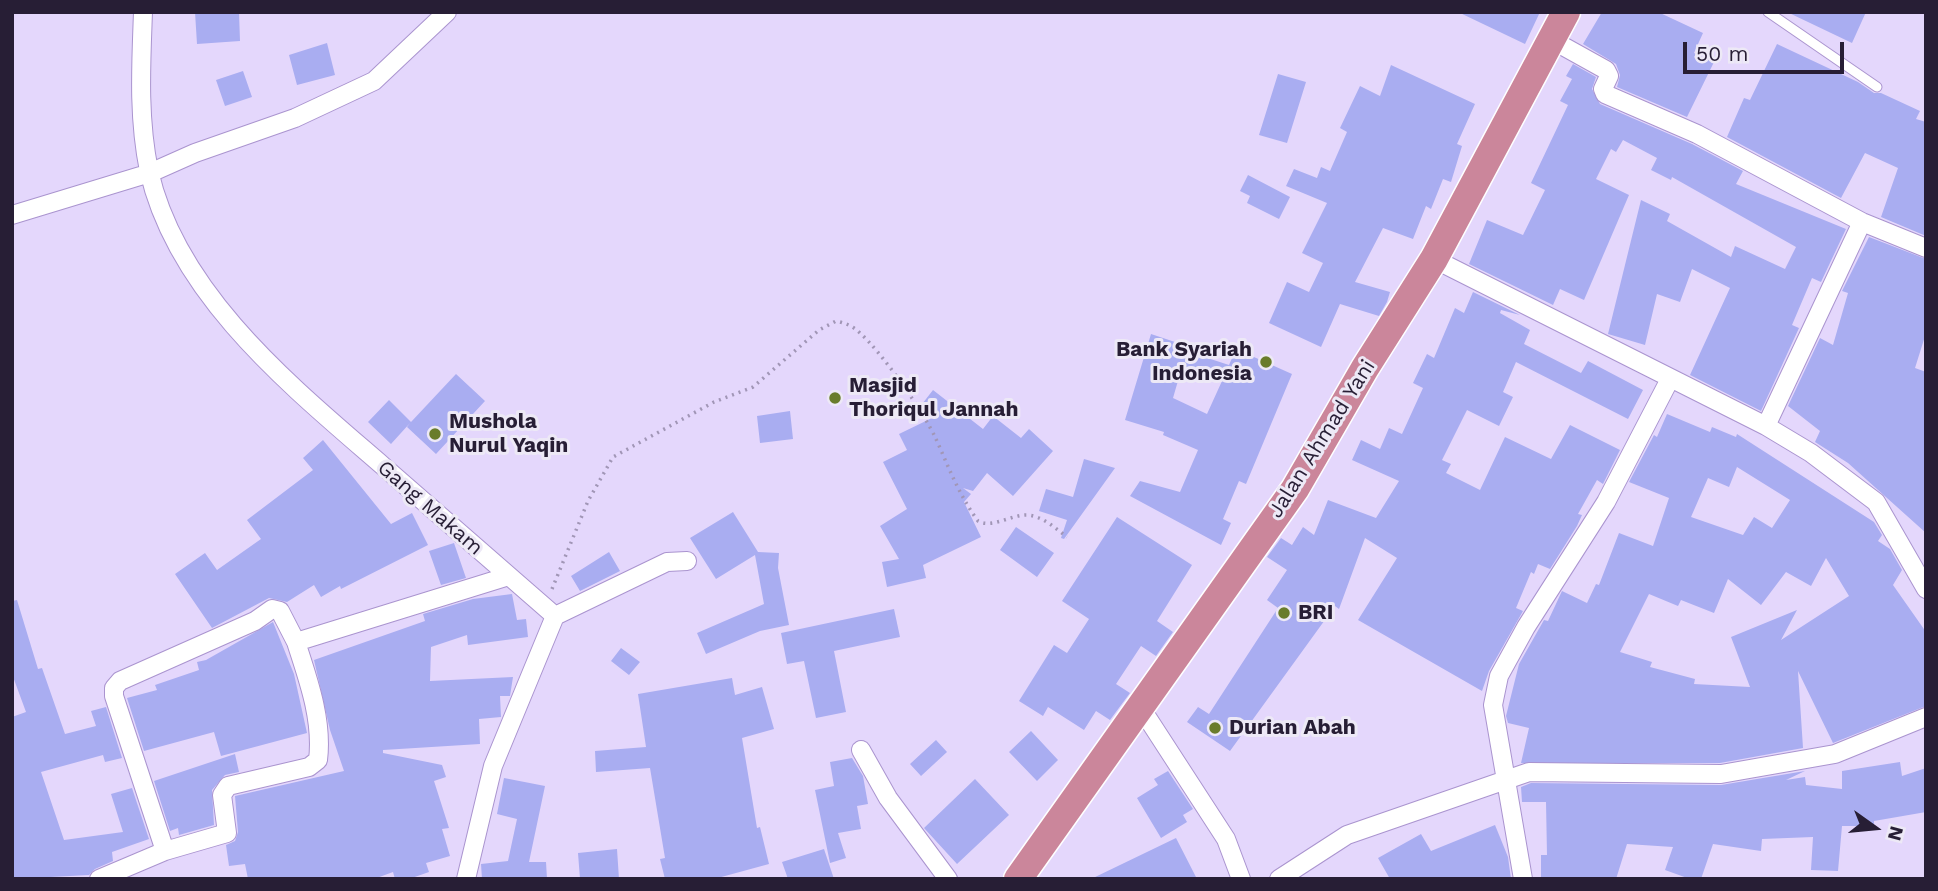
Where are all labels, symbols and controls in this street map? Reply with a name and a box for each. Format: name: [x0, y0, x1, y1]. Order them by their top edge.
scale bar: [1686, 28, 1847, 72]
text: 50 m: [1696, 41, 1748, 66]
place label: Bank Syariah Indonesia: [1116, 337, 1252, 387]
marker: Bank Syariah Indonesia: [1258, 354, 1274, 370]
street label: Jalan Ahmad Yani: [1263, 355, 1381, 523]
place label: Masjid Thoriqul Jannah: [849, 373, 1019, 423]
marker: Masjid Thoriqul Jannah: [827, 390, 843, 406]
place label: Mushola Nurul Yaqin: [449, 409, 568, 459]
marker: Mushola Nurul Yaqin: [427, 426, 443, 442]
street label: Gang Makam: [372, 455, 488, 561]
place label: BRI: [1298, 600, 1334, 626]
marker: BRI: [1276, 605, 1292, 621]
place label: Durian Abah: [1229, 715, 1356, 741]
marker: Durian Abah: [1207, 720, 1223, 736]
north arrow: [1840, 793, 1910, 863]
text: N: [1883, 824, 1909, 843]

